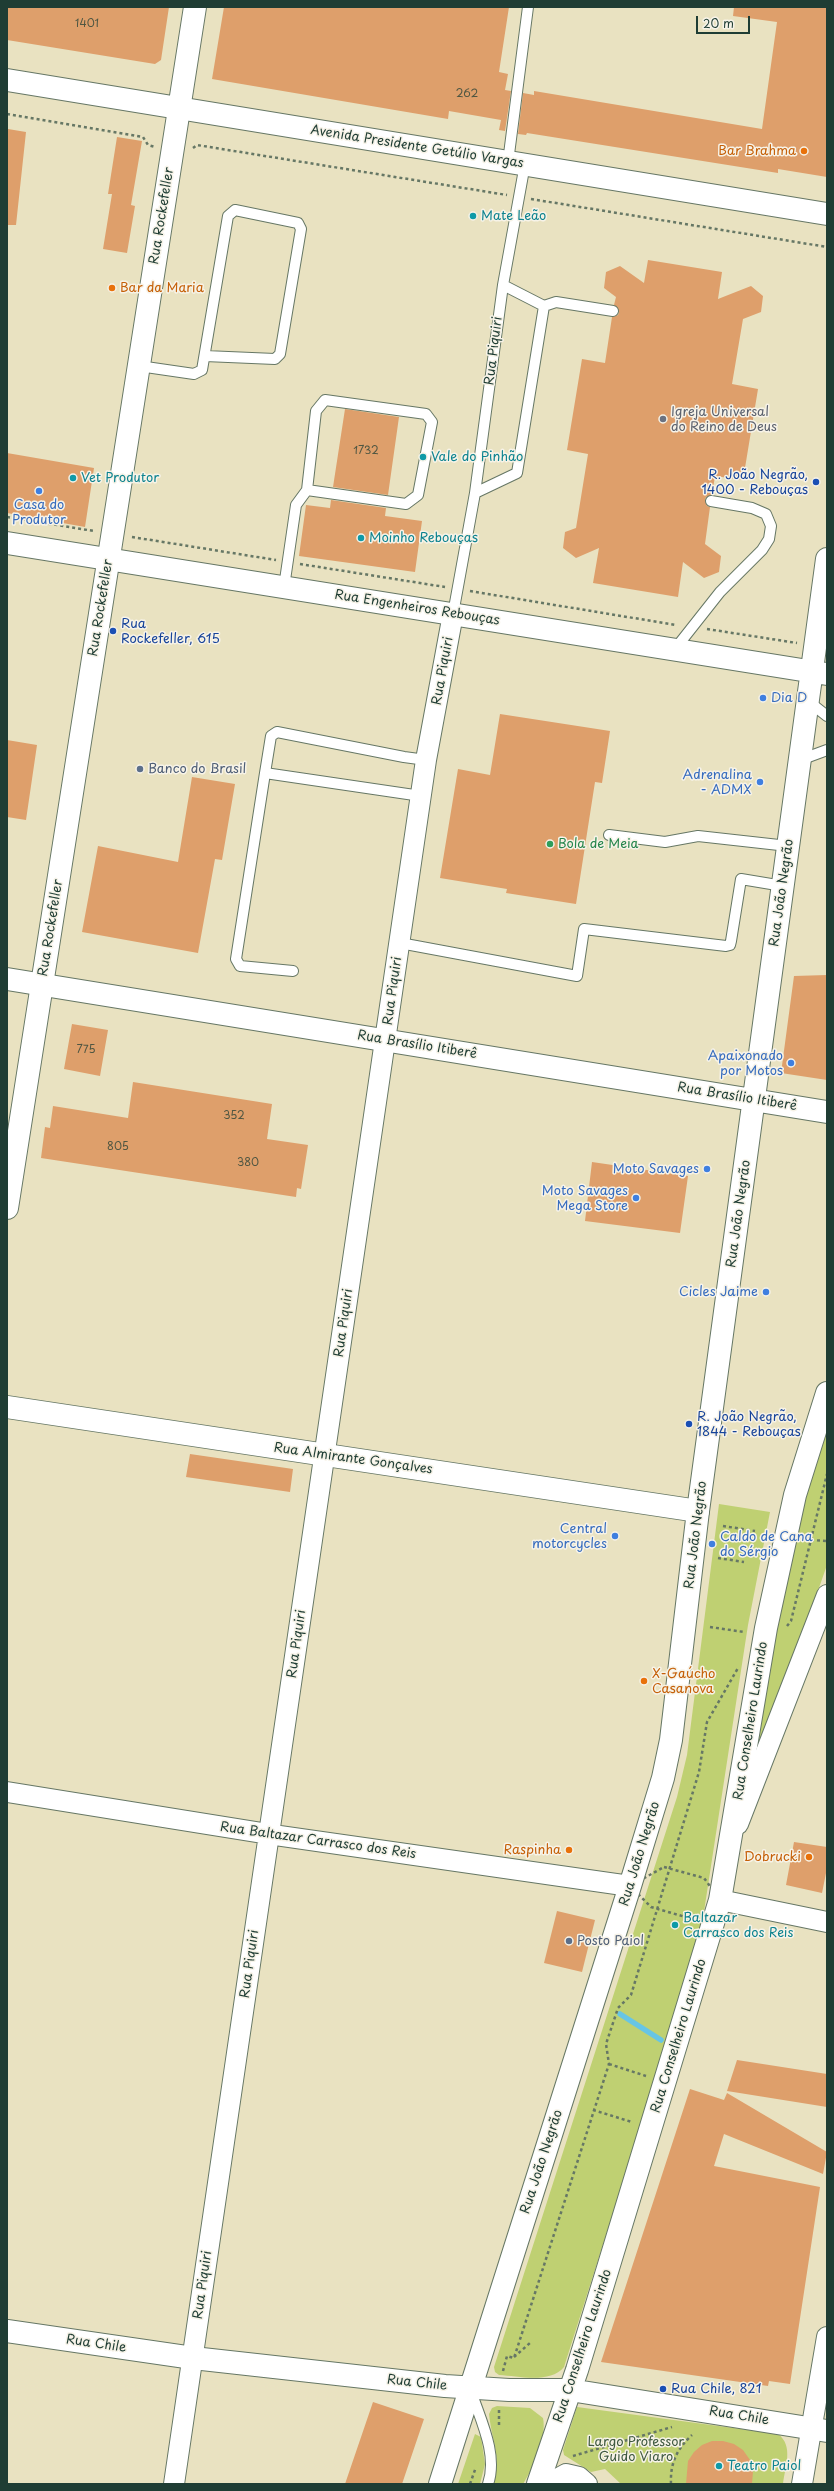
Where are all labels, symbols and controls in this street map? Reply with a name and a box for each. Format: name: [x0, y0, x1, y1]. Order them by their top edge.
scale bar: [698, 8, 752, 34]
text: 20 m: [703, 14, 734, 32]
house number: 1401: [75, 17, 99, 31]
house number: 262: [456, 87, 478, 101]
street label: Avenida Presidente Getúlio Vargas: [309, 122, 525, 172]
place label: Bar Brahma: [718, 143, 796, 159]
marker: Bar Brahma: [799, 146, 809, 156]
street label: Rua Rockefeller: [147, 166, 177, 266]
place label: Mate Leão: [481, 208, 546, 224]
marker: Mate Leão: [468, 211, 478, 221]
place label: Bar da Maria: [120, 280, 204, 296]
marker: Bar da Maria: [107, 283, 117, 293]
street label: Rua Piquiri: [482, 316, 506, 386]
place label: Igreja Universal do Reino de Deus: [671, 404, 777, 435]
marker: Igreja Universal do Reino de Deus: [658, 414, 668, 424]
house number: 1732: [353, 444, 379, 458]
place label: Vale do Pinhão: [431, 449, 523, 465]
marker: Vale do Pinhão: [418, 452, 428, 462]
place label: R. João Negrão, 1400 - Rebouças: [702, 467, 808, 498]
place label: Vet Produtor: [81, 470, 159, 486]
marker: Vet Produtor: [68, 473, 78, 483]
marker: R. João Negrão, 1400 - Rebouças: [811, 477, 821, 487]
marker: Casa do Produtor: [34, 486, 44, 496]
place label: Casa do Produtor: [12, 497, 66, 528]
place label: Moinho Rebouças: [369, 530, 478, 546]
marker: Moinho Rebouças: [356, 533, 366, 543]
street label: Rua Rockefeller: [86, 558, 116, 658]
street label: Rua Engenheiros Rebouças: [333, 587, 501, 629]
place label: Rua Rockefeller, 615: [121, 616, 220, 647]
marker: Rua Rockefeller, 615: [108, 626, 118, 636]
street label: Rua Piquiri: [429, 636, 457, 706]
place label: Dia D: [771, 690, 807, 706]
marker: Dia D: [758, 693, 768, 703]
place label: Banco do Brasil: [148, 761, 246, 777]
marker: Banco do Brasil: [135, 764, 145, 774]
place label: Adrenalina - ADMX: [683, 767, 752, 798]
marker: Adrenalina - ADMX: [755, 777, 765, 787]
place label: Bola de Meia: [558, 836, 639, 852]
street label: Rua João Negrão: [767, 838, 797, 948]
marker: Bola de Meia: [545, 839, 555, 849]
street label: Rua Rockefeller: [36, 878, 66, 978]
street label: Rua Piquiri: [380, 956, 406, 1026]
street label: Rua Brasílio Itiberê: [356, 1028, 478, 1062]
house number: 775: [76, 1043, 96, 1057]
place label: Apaixonado por Motos: [708, 1048, 783, 1079]
marker: Apaixonado por Motos: [786, 1058, 796, 1068]
street label: Rua Brasílio Itiberê: [676, 1080, 798, 1114]
house number: 352: [223, 1109, 245, 1123]
house number: 805: [107, 1140, 129, 1154]
house number: 380: [237, 1156, 259, 1170]
street label: Rua João Negrão: [724, 1159, 754, 1269]
place label: Moto Savages: [613, 1161, 699, 1177]
marker: Moto Savages: [702, 1164, 712, 1174]
place label: Moto Savages Mega Store: [542, 1183, 628, 1214]
marker: Moto Savages Mega Store: [631, 1193, 641, 1203]
place label: Cicles Jaime: [679, 1284, 758, 1300]
marker: Cicles Jaime: [761, 1287, 771, 1297]
street label: Rua Piquiri: [331, 1288, 357, 1358]
place label: R. João Negrão, 1844 - Rebouças: [697, 1409, 801, 1440]
marker: R. João Negrão, 1844 - Rebouças: [684, 1419, 694, 1429]
street label: Rua Almirante Gonçalves: [273, 1440, 433, 1478]
street label: Rua João Negrão: [682, 1480, 710, 1590]
place label: Central motorcycles: [532, 1521, 607, 1552]
place label: Caldo de Cana do Sérgio: [720, 1529, 813, 1560]
marker: Central motorcycles: [610, 1531, 620, 1541]
marker: Caldo de Cana do Sérgio: [707, 1539, 717, 1549]
street label: Rua Piquiri: [284, 1609, 310, 1679]
street label: Rua Conselheiro Laurindo: [731, 1641, 771, 1801]
place label: X-Gaúcho Casanova: [652, 1666, 715, 1697]
marker: X-Gaúcho Casanova: [639, 1676, 649, 1686]
street label: Rua João Negrão: [617, 1800, 663, 1908]
street label: Rua Baltazar Carrasco dos Reis: [219, 1820, 417, 1862]
place label: Raspinha: [504, 1842, 561, 1858]
marker: Raspinha: [564, 1845, 574, 1855]
place label: Dobrucki: [744, 1849, 801, 1865]
marker: Dobrucki: [804, 1852, 814, 1862]
place label: Baltazar Carrasco dos Reis: [683, 1910, 793, 1941]
marker: Baltazar Carrasco dos Reis: [670, 1920, 680, 1930]
street label: Rua Piquiri: [237, 1929, 263, 1999]
place label: Posto Paiol: [577, 1933, 644, 1949]
marker: Posto Paiol: [564, 1936, 574, 1946]
street label: Rua Conselheiro Laurindo: [648, 1957, 710, 2115]
street label: Rua João Negrão: [518, 2108, 566, 2216]
street label: Rua Piquiri: [190, 2250, 216, 2320]
street label: Rua Conselheiro Laurindo: [551, 2267, 615, 2425]
street label: Rua Chile: [65, 2332, 127, 2356]
street label: Rua Chile: [386, 2372, 448, 2394]
place label: Rua Chile, 821: [671, 2381, 762, 2397]
marker: Rua Chile, 821: [658, 2384, 668, 2394]
street label: Rua Chile: [708, 2404, 770, 2428]
park label: Largo Professor Guido Viaro: [588, 2434, 684, 2465]
place label: Teatro Paiol: [727, 2458, 801, 2474]
marker: Teatro Paiol: [714, 2461, 724, 2471]

